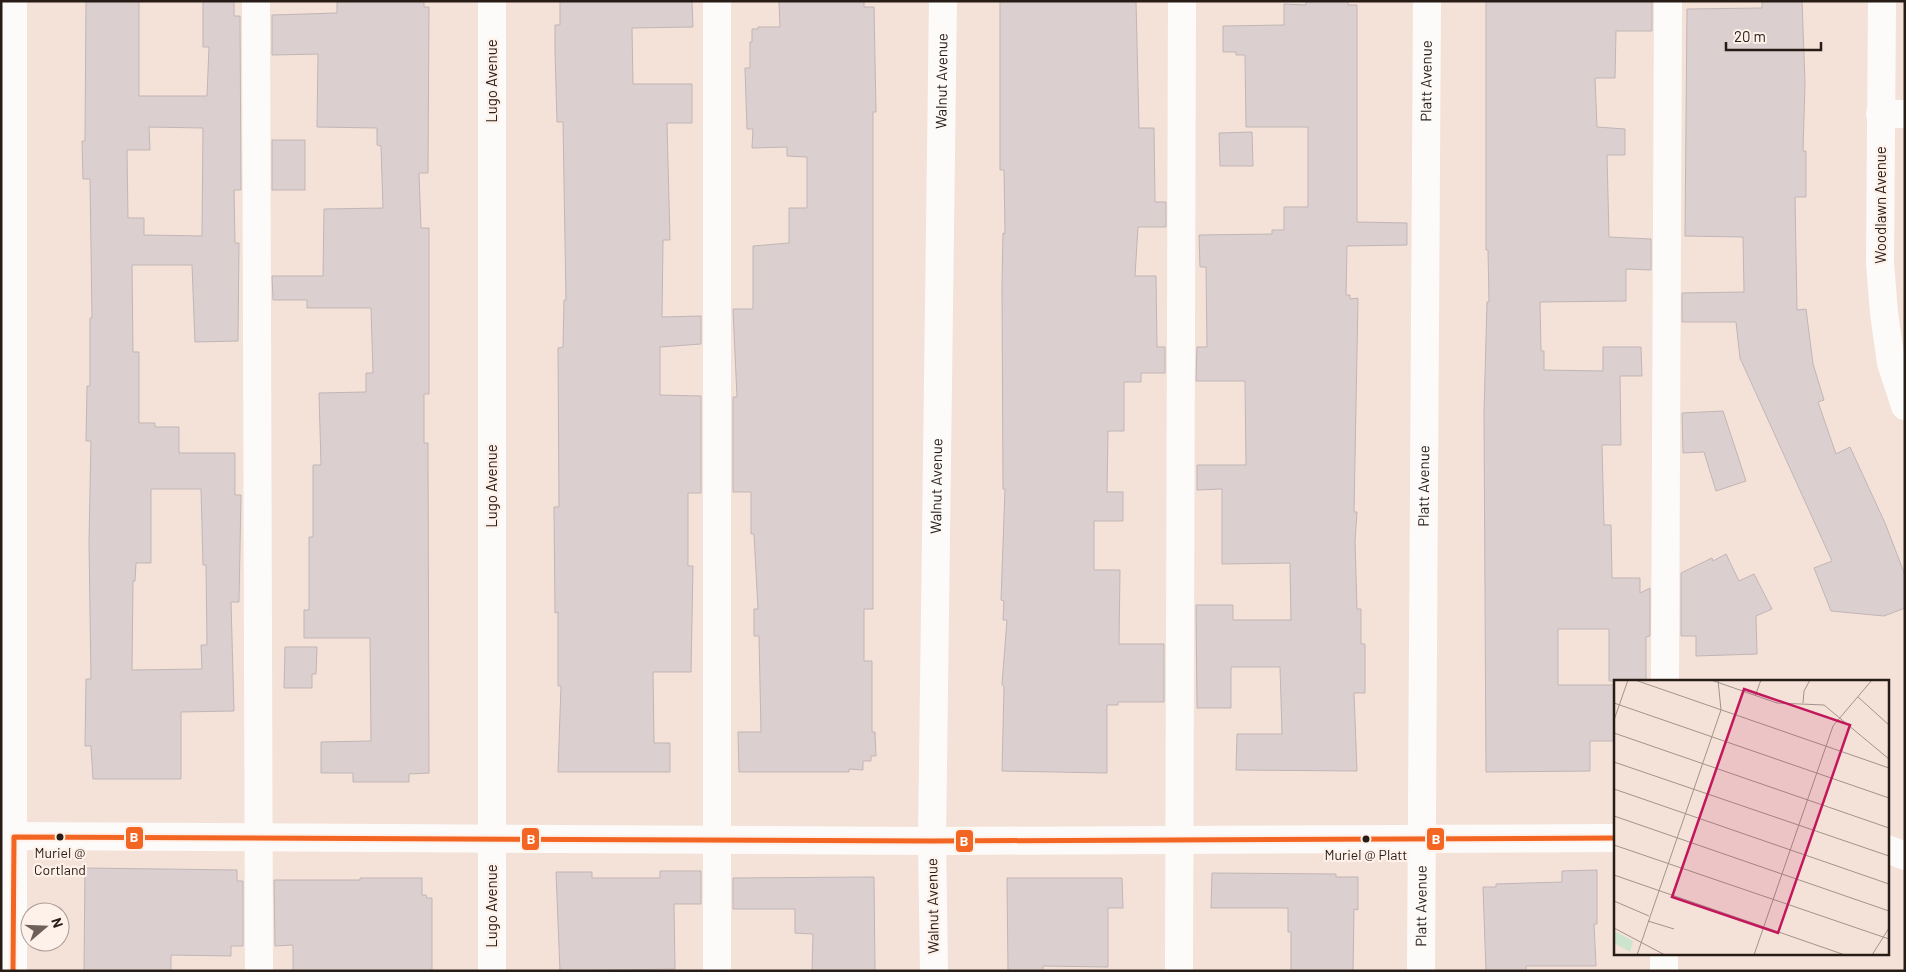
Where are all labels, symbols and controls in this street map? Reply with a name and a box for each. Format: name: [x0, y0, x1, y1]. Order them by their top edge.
scale bar: [1726, 20, 1821, 52]
text: 20 m: [1734, 27, 1766, 45]
street label: Walnut Avenue: [931, 33, 951, 129]
street label: Lugo Avenue: [482, 39, 500, 123]
street label: Platt Avenue: [1416, 40, 1435, 122]
street label: Woodlawn Avenue: [1871, 146, 1889, 264]
street label: Walnut Avenue: [926, 438, 945, 534]
street label: Lugo Avenue: [482, 444, 500, 528]
street label: Platt Avenue: [1414, 445, 1432, 527]
inset map: [1614, 680, 1888, 954]
line badge: B: [125, 826, 144, 850]
line badge: B: [521, 827, 540, 851]
line badge: B: [1426, 827, 1445, 851]
text: B: [130, 828, 138, 845]
line badge: B: [955, 829, 974, 853]
text: B: [527, 830, 535, 847]
text: B: [1432, 830, 1440, 847]
marker: Muriel @ Cortland: [55, 832, 65, 842]
text: B: [960, 832, 968, 849]
marker: Muriel @ Platt: [1361, 834, 1371, 844]
place label: Muriel @ Cortland: [34, 844, 86, 878]
place label: Muriel @ Platt: [1325, 846, 1407, 863]
street label: Walnut Avenue: [922, 858, 942, 954]
street label: Lugo Avenue: [482, 864, 500, 948]
street label: Platt Avenue: [1411, 865, 1430, 947]
north arrow: [20, 902, 70, 952]
text: N: [48, 915, 67, 930]

